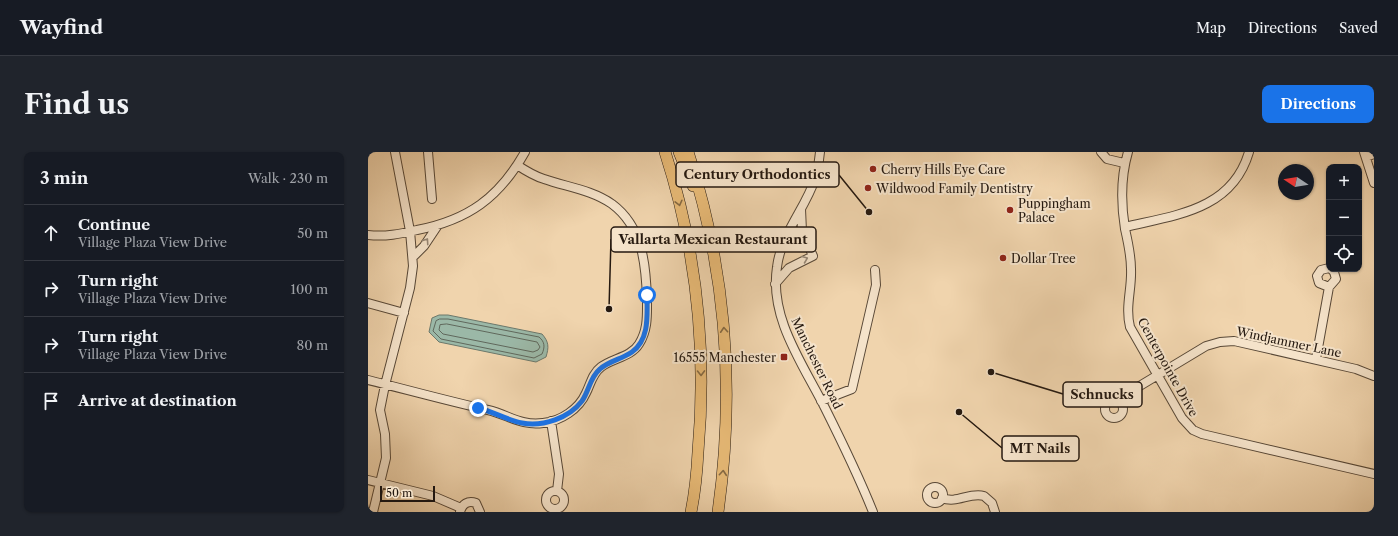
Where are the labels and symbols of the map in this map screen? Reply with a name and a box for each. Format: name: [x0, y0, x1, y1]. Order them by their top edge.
callout: Century Orthodontics: [676, 162, 839, 187]
place label: Cherry Hills Eye Care: [881, 162, 1006, 177]
marker: Cherry Hills Eye Care: [868, 164, 878, 174]
north arrow: [1278, 164, 1314, 200]
text: Century Orthodontics: [684, 166, 830, 182]
place label: Wildwood Family Dentistry: [875, 181, 1033, 196]
marker: Wildwood Family Dentistry: [863, 183, 873, 193]
place label: Puppingham Palace: [1018, 196, 1091, 225]
one-way arrow: [675, 200, 683, 206]
marker: Puppingham Palace: [1005, 205, 1015, 215]
callout: Vallarta Mexican Restaurant: [611, 227, 816, 252]
text: Vallarta Mexican Restaurant: [618, 231, 808, 247]
one-way arrow: [422, 238, 429, 245]
place label: Dollar Tree: [1011, 251, 1076, 266]
marker: Dollar Tree: [998, 253, 1008, 263]
one-way arrow: [801, 256, 808, 264]
route start: [638, 286, 656, 304]
street label: Manchester Road: [788, 315, 846, 412]
street label: Centerpointe Drive: [1135, 315, 1202, 419]
street label: Windjammer Lane: [1234, 323, 1343, 361]
one-way arrow: [720, 327, 729, 333]
place label: 16555 Manchester: [674, 350, 776, 365]
marker: 16555 Manchester: [779, 352, 789, 362]
one-way arrow: [697, 370, 705, 376]
callout: Schnucks: [1063, 382, 1142, 407]
text: Schnucks: [1070, 386, 1134, 402]
route end: [469, 399, 487, 417]
callout: MT Nails: [1002, 436, 1079, 461]
text: MT Nails: [1010, 440, 1070, 456]
one-way arrow: [718, 470, 727, 476]
scale bar: [380, 484, 435, 503]

